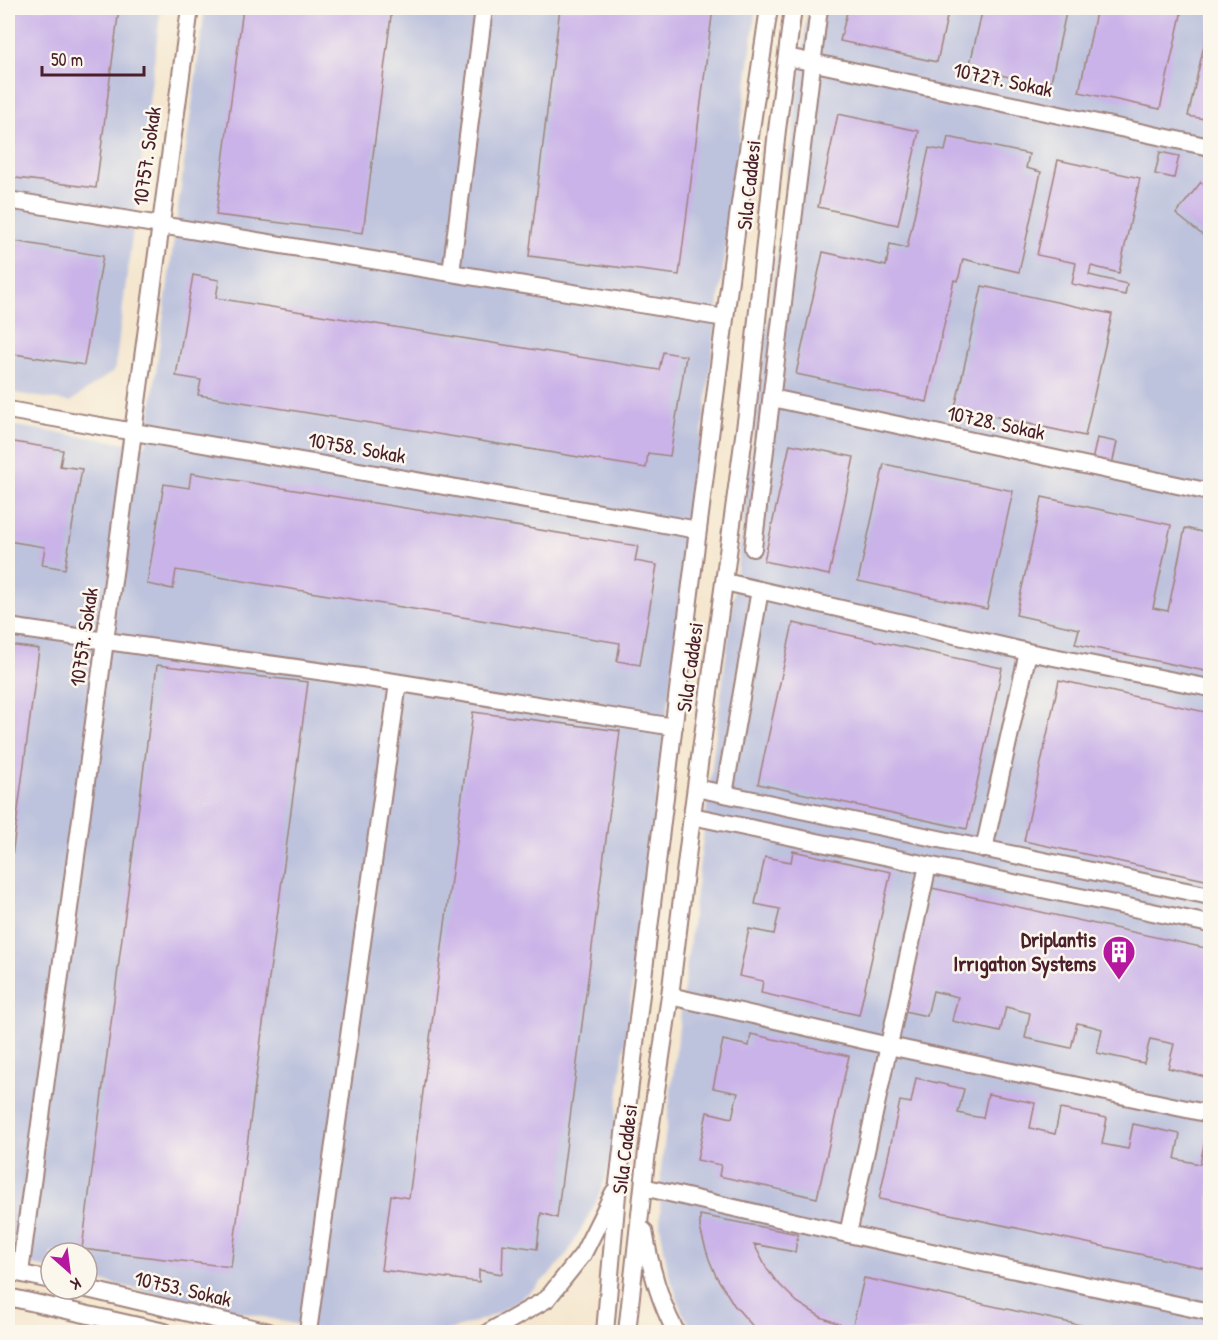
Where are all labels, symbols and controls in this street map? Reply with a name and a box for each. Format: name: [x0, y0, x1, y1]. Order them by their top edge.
scale bar: [42, 39, 144, 77]
text: 50 m: [51, 47, 83, 72]
street label: 10727. Sokak: [951, 55, 1056, 104]
street label: 10757. Sokak: [125, 104, 168, 207]
street label: Sıla Caddesi: [729, 139, 768, 231]
street label: 10728. Sokak: [944, 398, 1048, 447]
street label: 10758. Sokak: [306, 425, 408, 470]
street label: 10757. Sokak: [62, 585, 105, 688]
street label: Sıla Caddesi: [669, 620, 710, 714]
place label: Driplantis Irrıgatıon Systems: [953, 925, 1096, 979]
building icon: Driplantis Irrıgatıon Systems: [1101, 934, 1137, 981]
street label: Sıla Caddesi: [605, 1102, 644, 1196]
north arrow: [39, 1241, 99, 1301]
street label: 10753. Sokak: [132, 1263, 235, 1314]
text: K: [67, 1273, 85, 1296]

